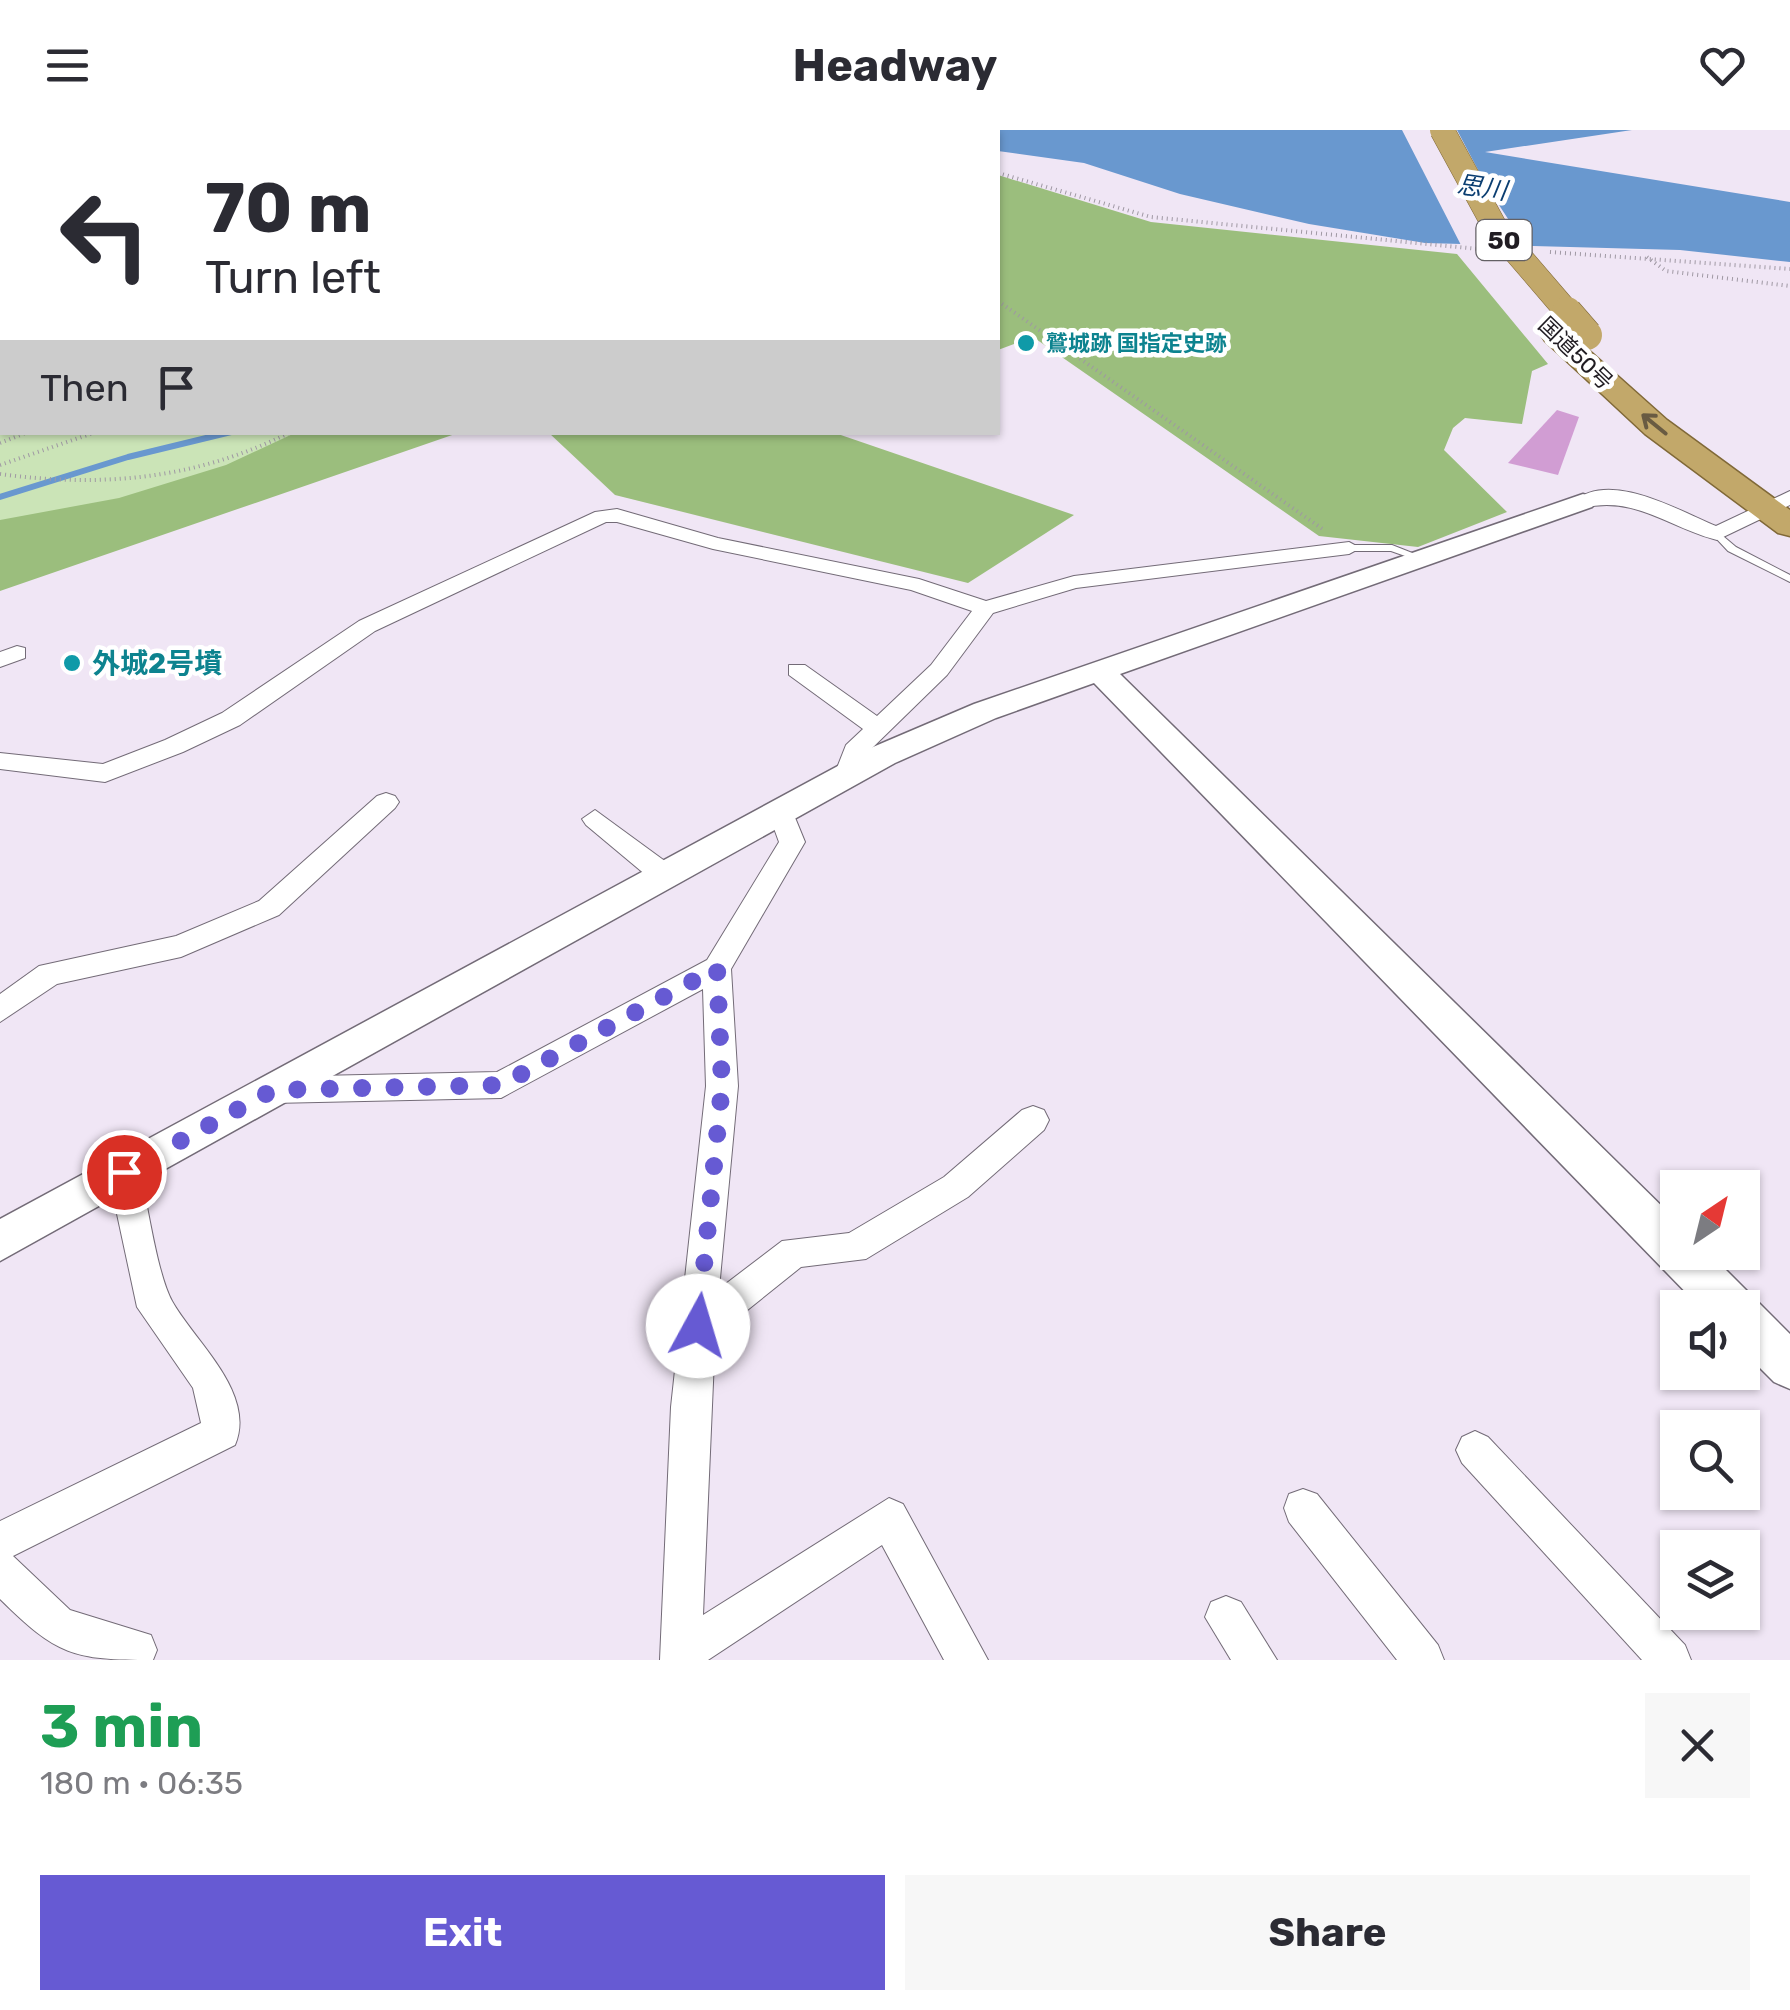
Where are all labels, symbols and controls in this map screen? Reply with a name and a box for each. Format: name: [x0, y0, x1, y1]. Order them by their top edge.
icon: menu: [40, 38, 95, 93]
icon: heart: [1695, 38, 1750, 93]
text: Headway: [793, 39, 997, 92]
text: 70 m: [205, 167, 372, 250]
icon: left: [40, 170, 170, 300]
water label: 思川: [1455, 170, 1512, 206]
road number: 50: [1476, 220, 1532, 260]
text: Turn left: [205, 251, 381, 304]
street label: 国道50号: [1533, 311, 1618, 395]
place label: 鷲城跡 国指定史跡: [1046, 330, 1227, 357]
marker: 鷲城跡 国指定史跡: [1015, 332, 1037, 354]
icon: arrive: [149, 360, 204, 415]
text: Then: [40, 365, 129, 411]
one-way arrow: [1641, 413, 1667, 435]
place label: 外城2号墳: [92, 647, 222, 680]
marker: 外城2号墳: [61, 652, 83, 674]
pin: [82, 1130, 167, 1215]
icon: arrive: [97, 1145, 152, 1200]
north arrow: [1660, 1170, 1760, 1270]
map controls: [1660, 1170, 1760, 1630]
position arrow: [646, 1274, 750, 1378]
button: sound: [1660, 1290, 1760, 1390]
button: search: [1660, 1410, 1760, 1510]
button: layers: [1660, 1530, 1760, 1630]
text: 3 min: [40, 1691, 203, 1762]
button: close: [1645, 1693, 1750, 1798]
text: 180 m · 06:35: [40, 1764, 243, 1802]
button: Exit: [40, 1875, 885, 1990]
button: Share: [905, 1875, 1750, 1990]

